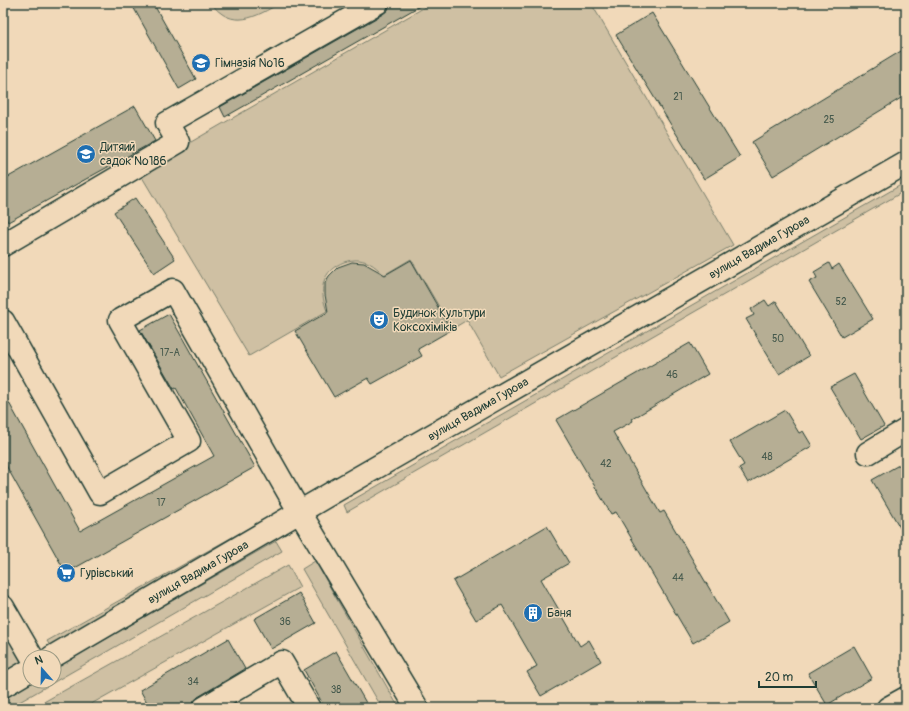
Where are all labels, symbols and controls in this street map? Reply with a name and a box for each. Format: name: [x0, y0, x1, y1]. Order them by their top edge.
school or university icon: Гімназія №16: [190, 52, 212, 74]
place label: Гімназія №16: [215, 56, 285, 71]
house number: 21: [673, 91, 683, 103]
house number: 25: [823, 114, 835, 126]
place label: Дитяий садок №186: [99, 140, 166, 169]
school or university icon: Дитяий садок №186: [75, 143, 97, 165]
street label: вулиця Вадима Гурова: [706, 212, 813, 282]
house number: 52: [835, 296, 847, 308]
place label: Будинок Культури Коксохіміків: [393, 306, 486, 335]
theatre icon: Будинок Культури Коксохіміків: [368, 309, 390, 331]
house number: 50: [772, 333, 784, 345]
house number: 17-А: [160, 347, 180, 359]
house number: 46: [666, 369, 678, 381]
street label: вулиця Вадима Гурова: [425, 374, 532, 444]
house number: 48: [762, 451, 772, 463]
house number: 42: [600, 458, 612, 470]
house number: 17: [156, 497, 166, 509]
street label: вулиця Вадима Гурова: [145, 537, 252, 607]
supermarket icon: Гурівський: [55, 562, 77, 584]
place label: Гурівський: [80, 566, 134, 581]
house number: 44: [672, 572, 684, 584]
building icon: Баня: [522, 602, 544, 624]
place label: Баня: [547, 606, 572, 621]
house number: 36: [279, 616, 291, 628]
north arrow: [22, 649, 62, 689]
text: N: [33, 653, 45, 667]
scale bar: [759, 663, 816, 689]
text: 20 m: [765, 670, 794, 685]
house number: 34: [187, 676, 199, 688]
house number: 38: [331, 684, 341, 696]

